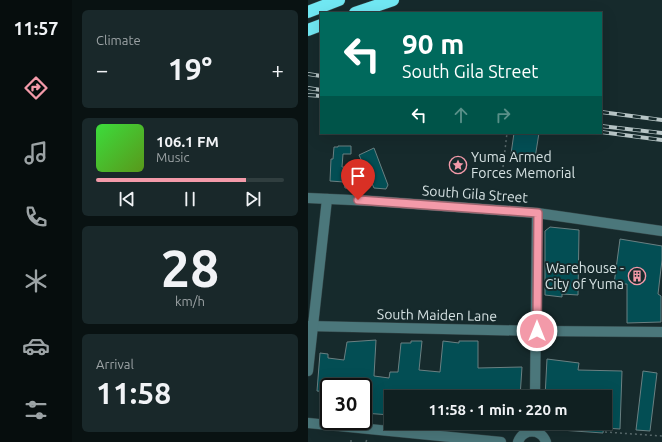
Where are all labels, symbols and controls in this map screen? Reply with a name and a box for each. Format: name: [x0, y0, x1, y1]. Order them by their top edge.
text: 11:57: [13, 18, 59, 38]
icon: left: [336, 28, 388, 80]
text: 90 m: [402, 28, 464, 59]
text: Climate: [96, 33, 141, 47]
text: 19°: [168, 52, 212, 86]
text: −: [96, 57, 108, 82]
text: +: [272, 57, 284, 82]
text: South Gila Street: [402, 61, 538, 81]
icon: directions: [22, 74, 50, 102]
icon: left: [408, 104, 430, 126]
icon: ahead: [450, 104, 472, 126]
icon: right: [492, 104, 514, 126]
text: 106.1 FM: [156, 133, 219, 150]
icon: music: [22, 139, 50, 167]
place label: Yuma Armed Forces Memorial: [471, 149, 575, 181]
text: Music: [156, 150, 190, 164]
place icon: Yuma Armed Forces Memorial: [448, 155, 468, 175]
pin: [341, 159, 375, 200]
icon: arrive: [347, 165, 369, 187]
street label: South Gila Street: [422, 182, 529, 206]
icon: previous: [116, 188, 138, 210]
icon: pause: [179, 188, 201, 210]
icon: next: [242, 188, 264, 210]
icon: phone: [22, 203, 50, 231]
text: 28: [161, 239, 219, 297]
place label: Warehouse - City of Yuma: [545, 260, 624, 292]
building icon: Warehouse - City of Yuma: [627, 266, 647, 286]
icon: climate: [22, 267, 50, 295]
text: km/h: [175, 294, 205, 308]
street label: South Maiden Lane: [377, 306, 497, 324]
position arrow: [516, 310, 558, 352]
icon: car: [22, 332, 50, 360]
text: Arrival: [96, 357, 134, 371]
text: 11:58: [96, 376, 171, 410]
speed limit sign: 30: [320, 378, 372, 430]
icon: filters: [22, 396, 50, 424]
text: 11:58 · 1 min · 220 m: [429, 401, 567, 418]

